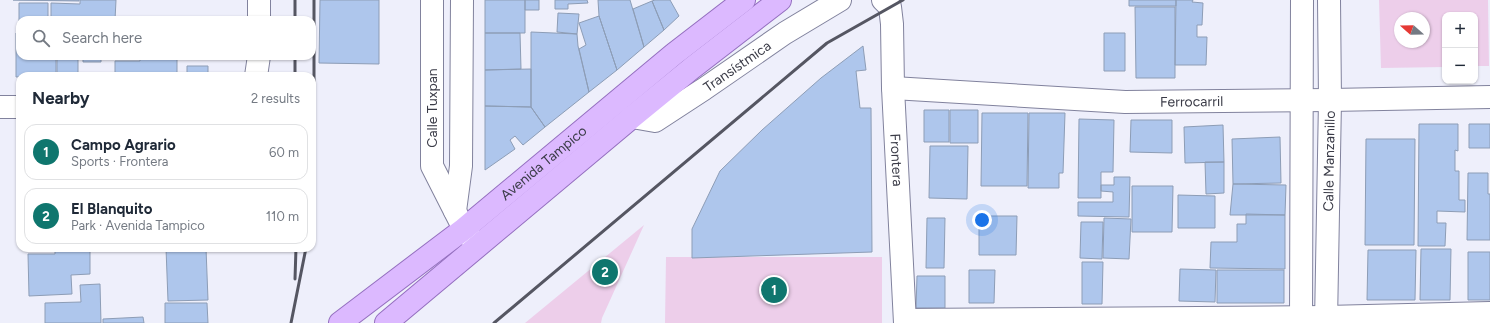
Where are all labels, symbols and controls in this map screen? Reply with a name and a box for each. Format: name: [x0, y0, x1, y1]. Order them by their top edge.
north arrow: [1394, 12, 1430, 48]
map controls: [1442, 12, 1478, 84]
button: +: [1442, 12, 1478, 48]
search box: [16, 16, 316, 60]
icon: search: [30, 27, 52, 49]
text: Search here: [62, 29, 142, 47]
street label: Transístmica: [700, 37, 774, 95]
button: −: [1442, 48, 1478, 84]
street label: Calle Tuxpan: [424, 68, 441, 148]
text: Nearby: [32, 88, 90, 108]
text: 2 results: [251, 91, 300, 106]
street label: Ferrocarril: [1160, 93, 1223, 110]
street label: Calle Manzanillo: [1320, 110, 1338, 212]
street label: Avenida Tampico: [497, 122, 590, 204]
street label: Frontera: [887, 133, 907, 187]
text: Campo Agrario: [71, 136, 176, 154]
text: 1: [43, 145, 49, 160]
text: 60 m: [269, 145, 299, 160]
text: Sports · Frontera: [71, 154, 168, 169]
text: El Blanquito: [71, 200, 152, 218]
text: 2: [42, 209, 50, 224]
text: 110 m: [266, 209, 299, 224]
your location: [972, 210, 992, 230]
text: Park · Avenida Tampico: [71, 218, 205, 233]
pin: 2: [592, 257, 618, 287]
pin: 1: [761, 275, 787, 305]

